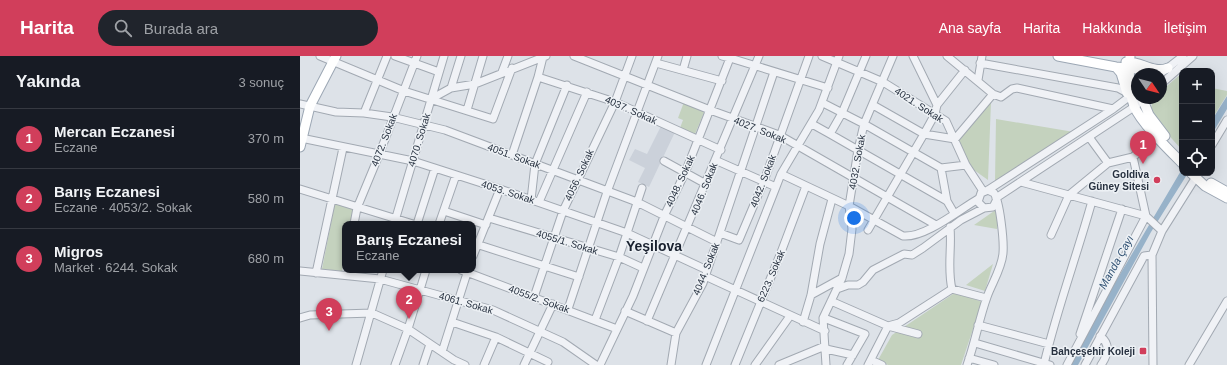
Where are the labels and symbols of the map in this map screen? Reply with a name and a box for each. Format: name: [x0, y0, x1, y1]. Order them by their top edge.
north arrow: [1131, 68, 1167, 104]
street label: 4021. Sokak: [893, 85, 946, 125]
street label: 4037. Sokak: [603, 94, 660, 127]
street label: 4072. Sokak: [369, 111, 399, 168]
street label: 4070. Sokak: [406, 111, 433, 168]
street label: 4027. Sokak: [732, 114, 789, 146]
pin: 1: [1130, 131, 1156, 164]
street label: 4032. Sokak: [847, 133, 867, 190]
street label: 4051. Sokak: [486, 141, 543, 171]
street label: 4056. Sokak: [562, 147, 596, 203]
street label: 4042. Sokak: [748, 152, 778, 209]
street label: 4048. Sokak: [663, 153, 697, 209]
street label: 4046. Sokak: [688, 160, 720, 217]
place label: Goldiva Güney Sitesi: [1088, 169, 1149, 192]
marker: Goldiva Güney Sitesi: [1152, 175, 1162, 185]
street label: 4053. Sokak: [480, 178, 537, 206]
your location: [844, 208, 864, 228]
street label: 4055/1. Sokak: [535, 227, 600, 257]
water label: Manda Çayı: [1096, 233, 1136, 291]
district label: Yeşilova: [626, 238, 682, 254]
street label: 4044. Sokak: [690, 240, 722, 297]
street label: 6223. Sokak: [755, 247, 787, 304]
street label: 4055/2. Sokak: [507, 283, 572, 315]
pin: 2: [396, 286, 422, 319]
street label: 4061. Sokak: [438, 290, 495, 316]
pin: 3: [316, 298, 342, 331]
place label: Bahçeşehir Koleji: [1051, 346, 1135, 357]
marker: Bahçeşehir Koleji: [1138, 346, 1148, 356]

